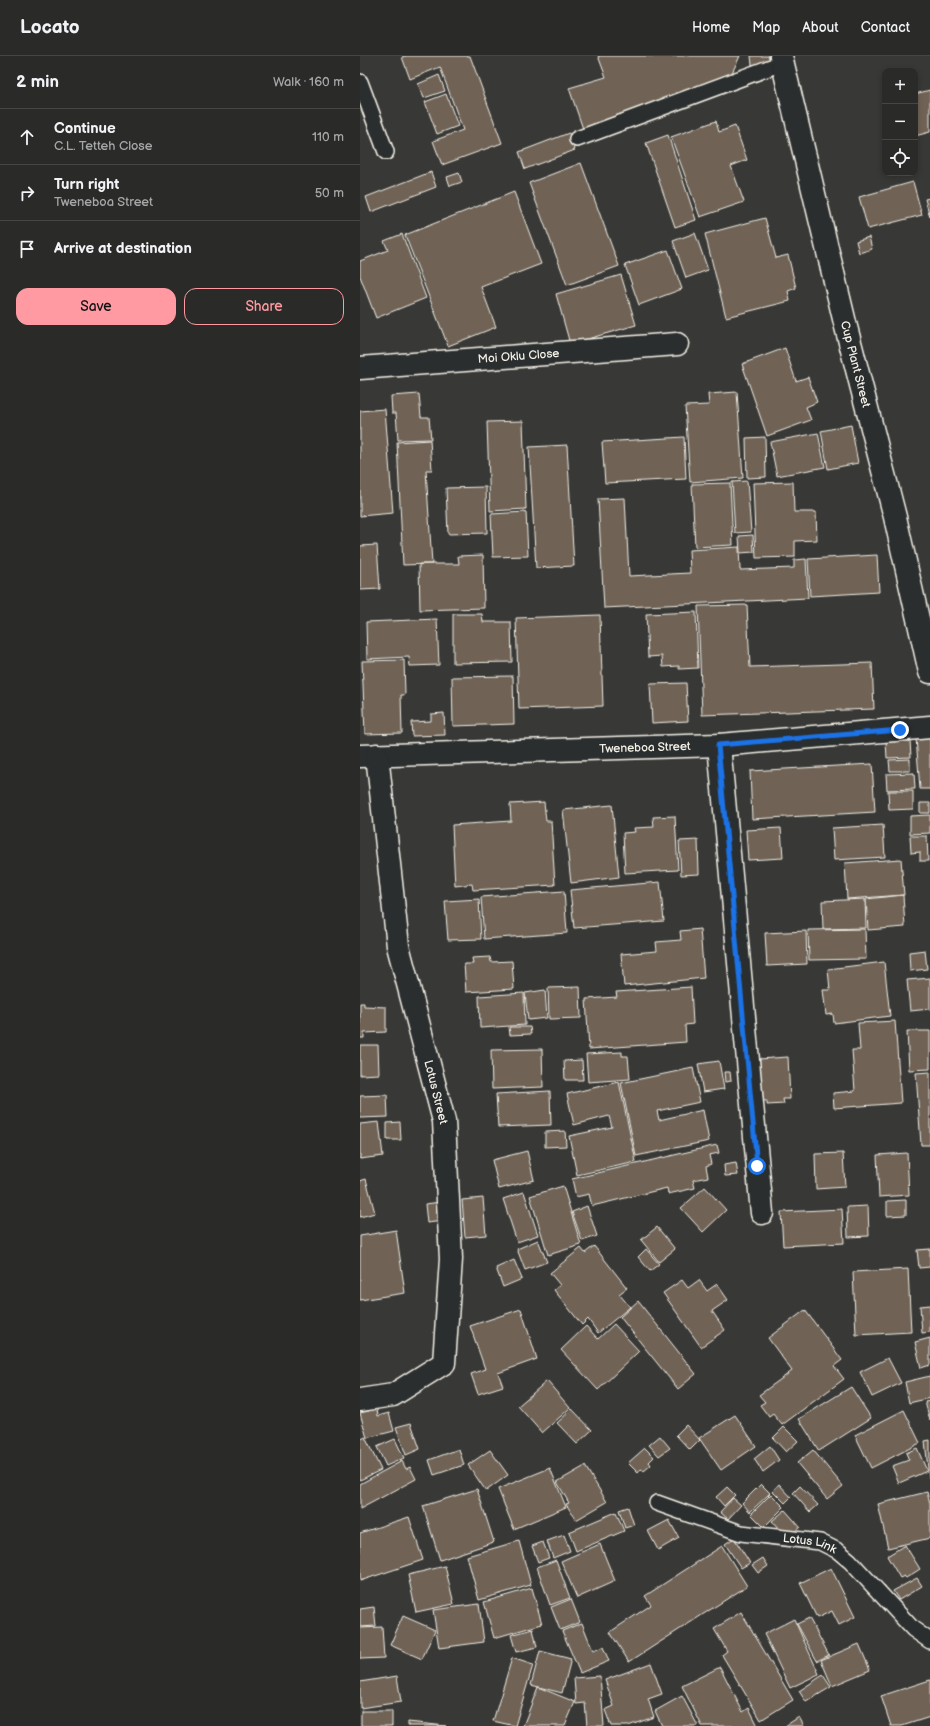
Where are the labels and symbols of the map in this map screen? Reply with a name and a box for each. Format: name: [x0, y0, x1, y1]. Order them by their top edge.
street label: Cup Plant Street: [837, 319, 874, 409]
street label: Moi Oklu Close: [477, 346, 560, 367]
route end: [891, 721, 909, 739]
street label: Tweneboa Street: [599, 739, 691, 757]
street label: Lotus Street: [420, 1059, 451, 1126]
route start: [748, 1157, 766, 1175]
street label: Lotus Link: [782, 1531, 839, 1557]

